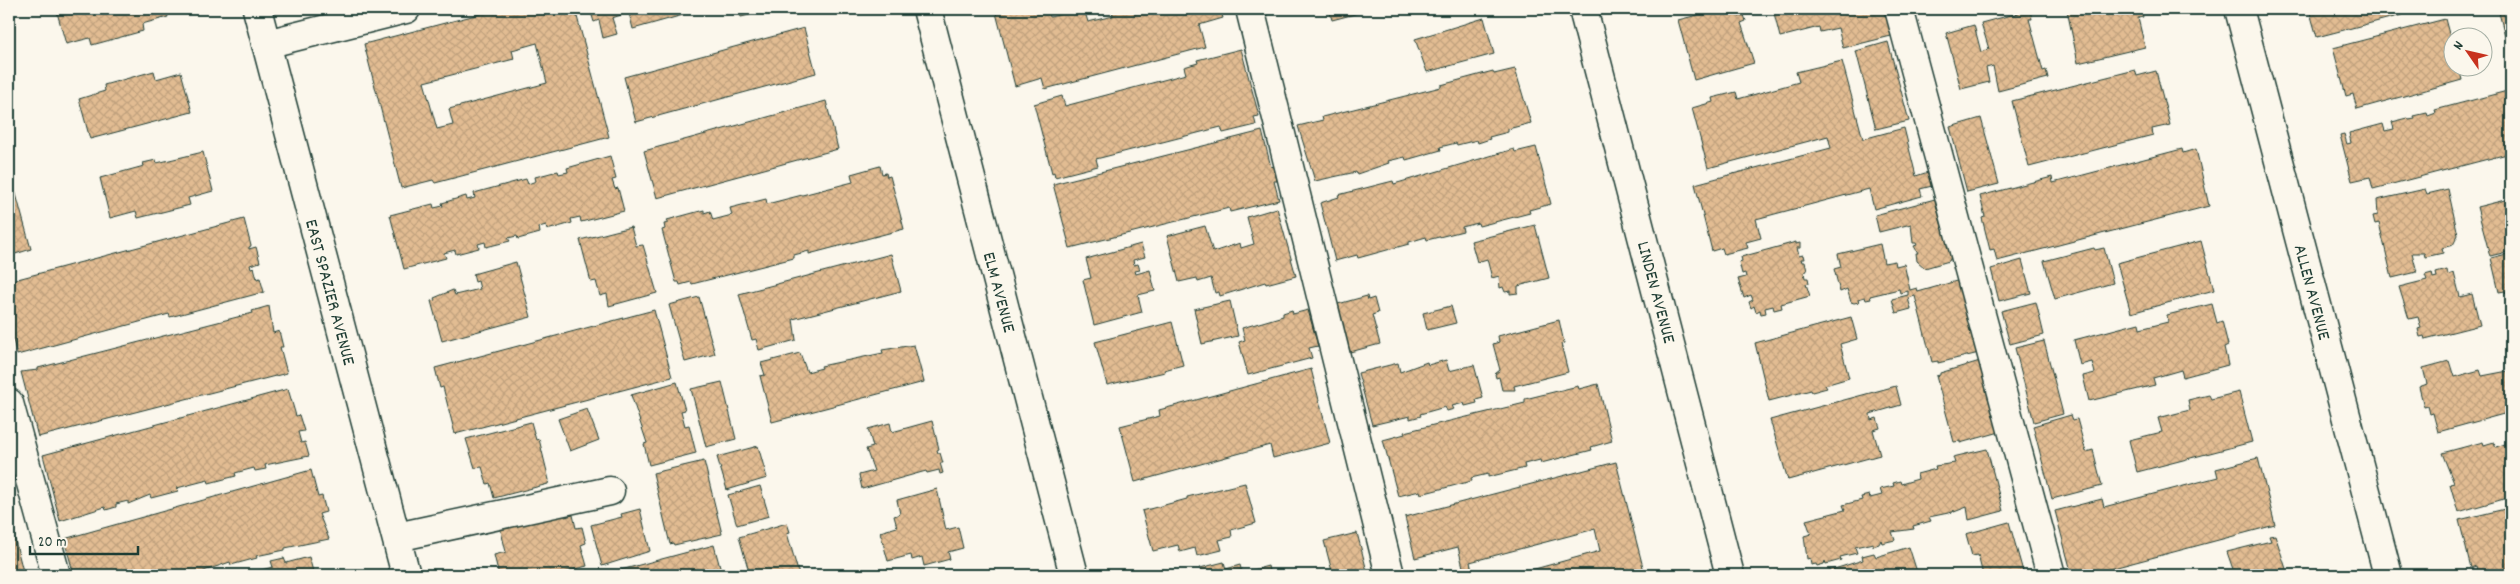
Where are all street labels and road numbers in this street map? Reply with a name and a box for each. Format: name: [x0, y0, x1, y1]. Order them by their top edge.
street label: EAST SPAZIER AVENUE: [297, 217, 360, 368]
street label: LINDEN AVENUE: [1629, 239, 1680, 346]
street label: ALLEN AVENUE: [2286, 242, 2335, 343]
street label: ELM AVENUE: [975, 250, 1020, 336]

